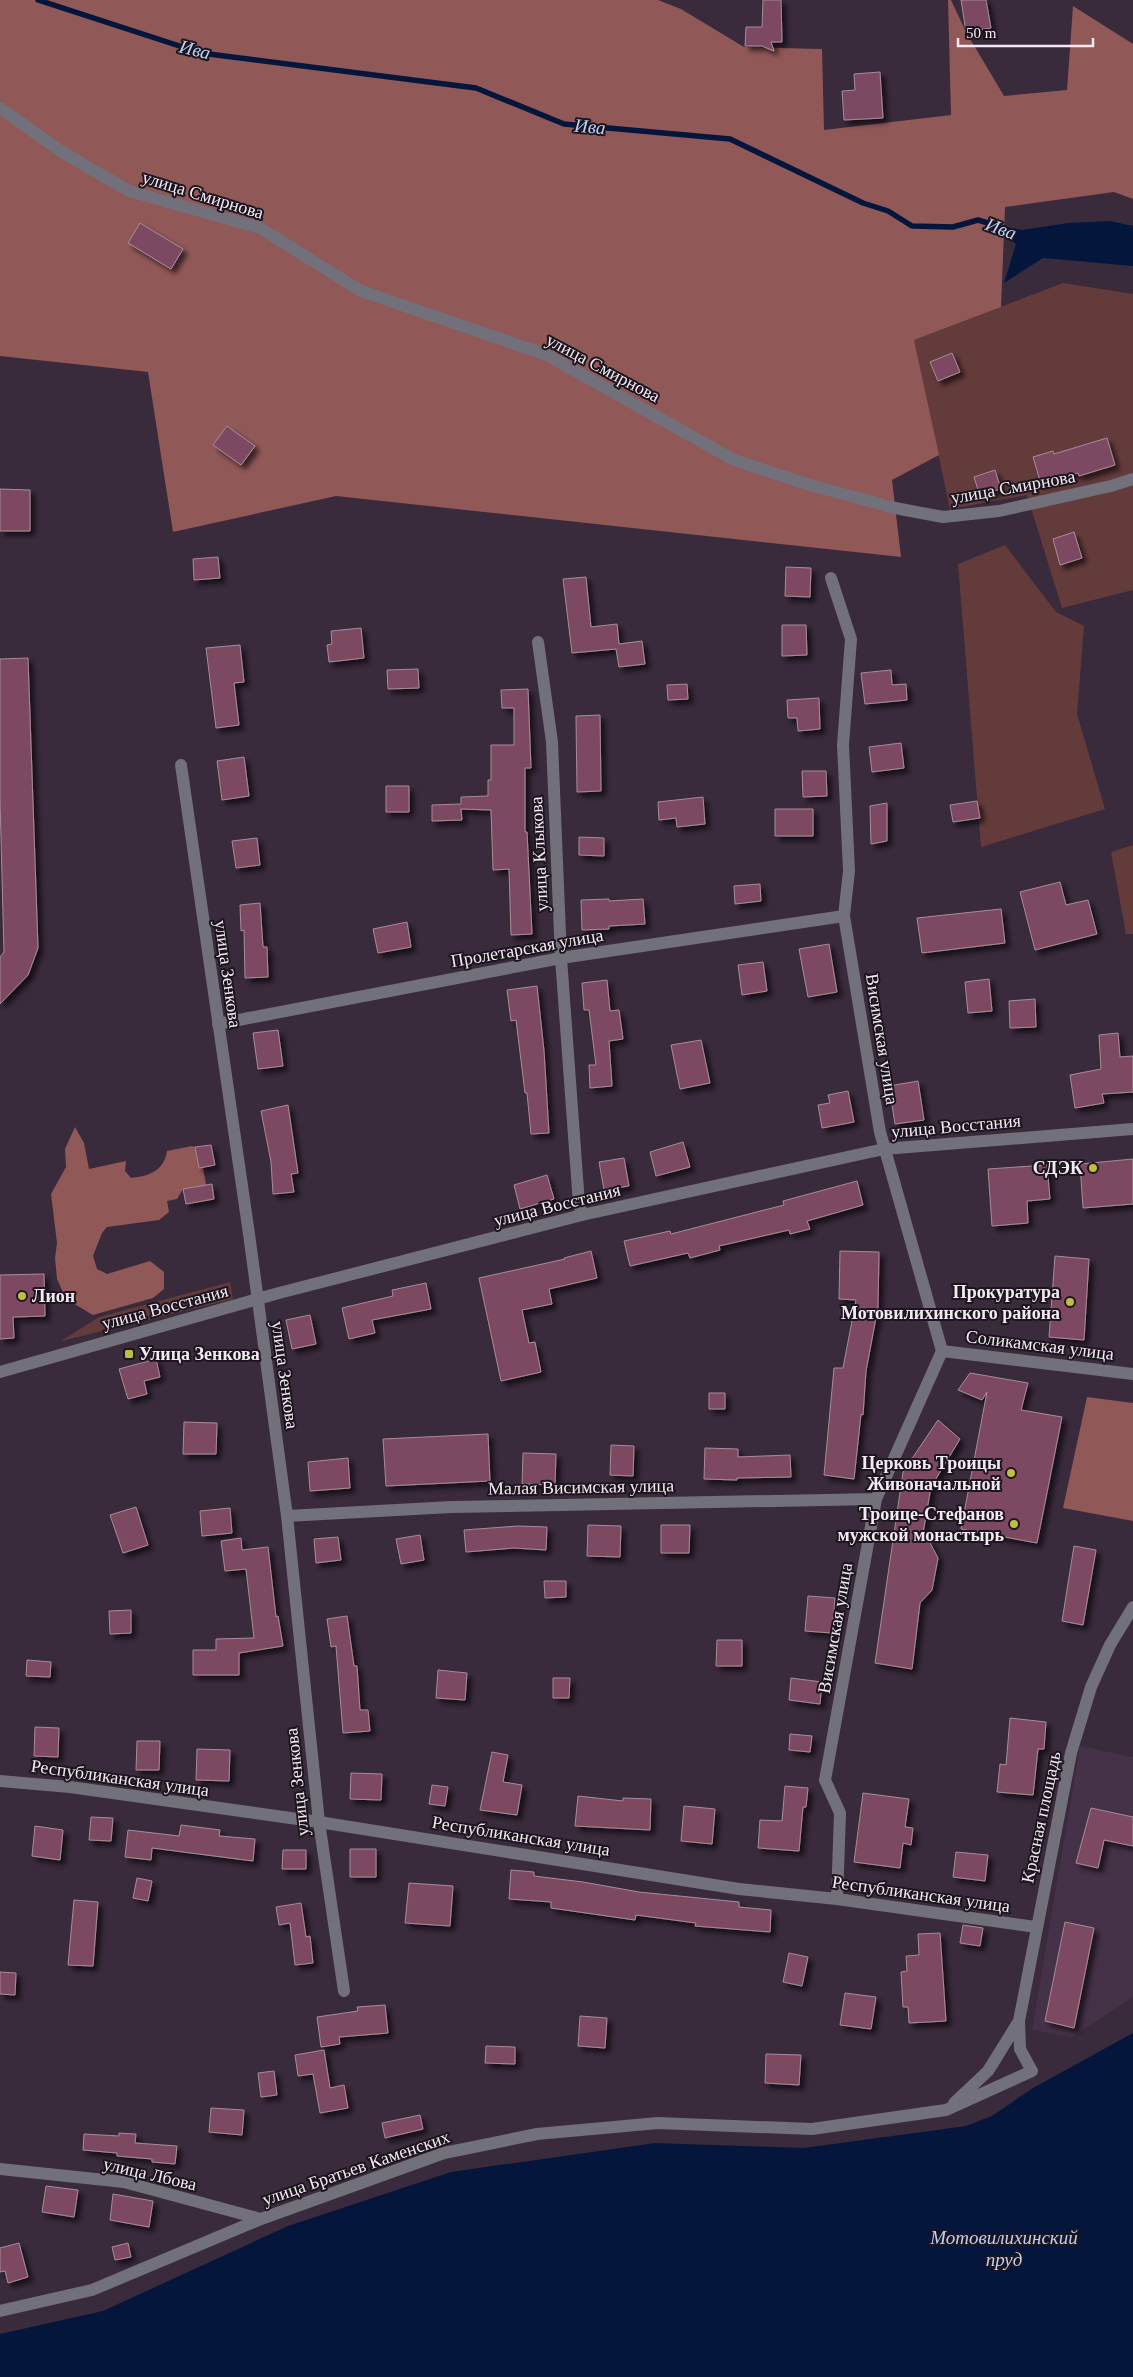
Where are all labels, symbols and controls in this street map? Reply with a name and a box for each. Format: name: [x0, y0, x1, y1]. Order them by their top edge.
scale bar: [958, 15, 1093, 47]
text: 50 m: [966, 25, 997, 41]
water label: Ива: [176, 35, 213, 63]
water label: Ива: [572, 115, 606, 138]
street label: улица Смирнова: [140, 167, 266, 223]
water label: Ива: [982, 213, 1019, 244]
street label: улица Смирнова: [543, 330, 663, 406]
street label: улица Смирнова: [949, 466, 1077, 508]
street label: улица Клыкова: [526, 796, 552, 912]
street label: улица Зенкова: [211, 919, 245, 1029]
street label: Пролетарская улица: [449, 925, 605, 971]
street label: Висимская улица: [862, 972, 902, 1106]
street label: улица Восстания: [890, 1110, 1022, 1142]
place label: СДЭК: [1033, 1158, 1083, 1178]
marker: СДЭК: [1087, 1162, 1099, 1174]
street label: улица Восстания: [492, 1180, 622, 1230]
street label: улица Восстания: [100, 1281, 230, 1333]
place label: Прокуратура Мотовилихинского района: [841, 1282, 1060, 1323]
place label: Лион: [32, 1286, 75, 1306]
marker: Лион: [16, 1290, 28, 1302]
marker: Прокуратура Мотовилихинского района: [1064, 1296, 1076, 1308]
street label: улица Зенкова: [268, 1320, 302, 1430]
street label: Соликамская улица: [965, 1326, 1115, 1364]
place label: Улица Зенкова: [139, 1344, 260, 1364]
marker: Улица Зенкова: [123, 1348, 135, 1360]
place label: Церковь Троицы Живоначальной: [861, 1453, 1001, 1494]
marker: Церковь Троицы Живоначальной: [1005, 1467, 1017, 1479]
street label: Малая Висимская улица: [488, 1475, 674, 1499]
place label: Троице-Стефанов мужской монастырь: [837, 1504, 1004, 1545]
marker: Троице-Стефанов мужской монастырь: [1008, 1518, 1020, 1530]
street label: Висимская улица: [814, 1561, 856, 1695]
street label: улица Зенкова: [281, 1727, 313, 1837]
street label: Красная площадь: [1017, 1749, 1065, 1885]
street label: Республиканская улица: [30, 1756, 210, 1800]
street label: Республиканская улица: [431, 1812, 611, 1860]
street label: Республиканская улица: [831, 1872, 1011, 1916]
street label: улица Братьев Каменских: [260, 2126, 452, 2210]
street label: улица Лбова: [101, 2154, 199, 2194]
water label: Мотовилихинский пруд: [929, 2227, 1078, 2270]

